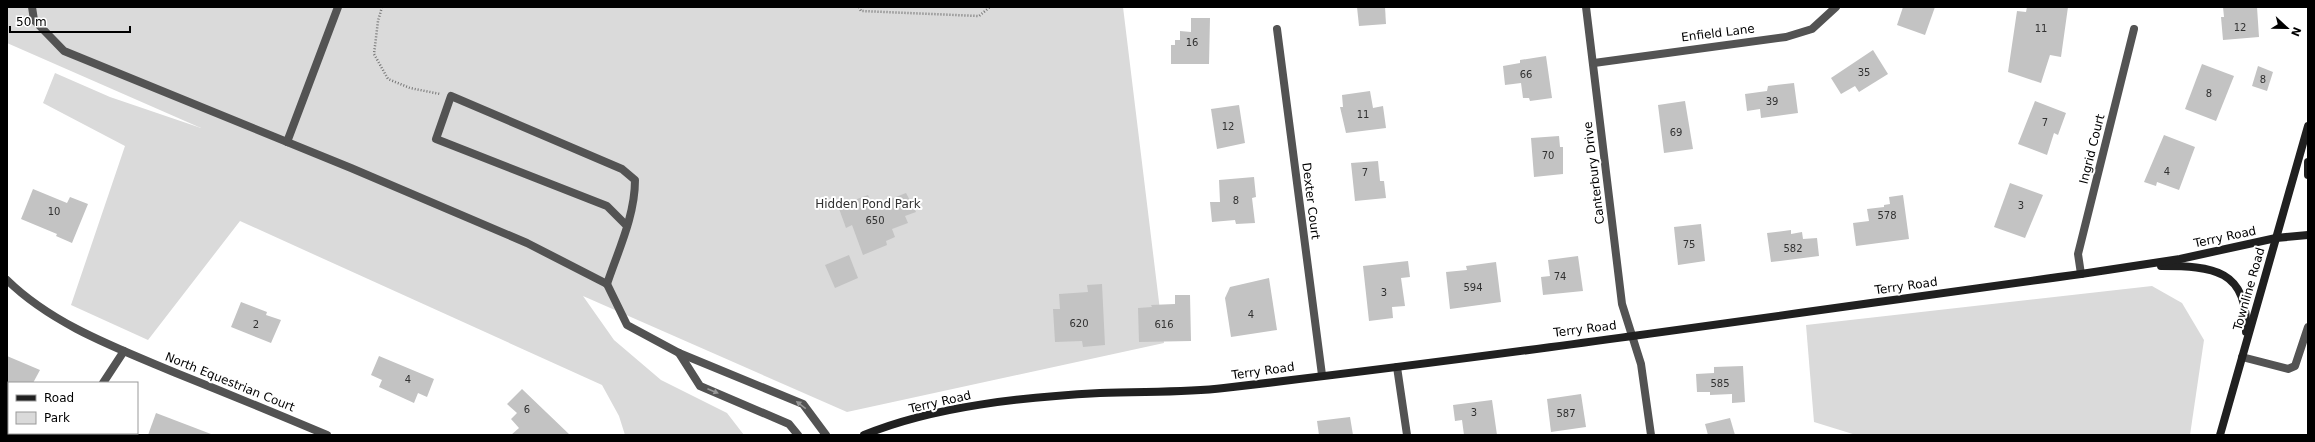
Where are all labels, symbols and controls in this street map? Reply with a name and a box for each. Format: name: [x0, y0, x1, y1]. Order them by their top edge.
scale bar: [10, 8, 130, 34]
north arrow: [2267, 8, 2307, 48]
text: 50 m: [16, 15, 47, 29]
street label: Enfield Lane: [1680, 22, 1756, 44]
house number: 12: [2234, 22, 2246, 33]
house number: 11: [2035, 23, 2047, 34]
text: N: [2288, 25, 2304, 38]
house number: 16: [1186, 37, 1198, 48]
house number: 35: [1858, 67, 1870, 78]
house number: 66: [1520, 69, 1532, 80]
house number: 8: [2260, 74, 2266, 85]
house number: 8: [2206, 88, 2212, 99]
house number: 39: [1766, 96, 1778, 107]
house number: 11: [1357, 109, 1369, 120]
street label: Ingrid Court: [2077, 112, 2108, 185]
house number: 7: [2042, 117, 2048, 128]
house number: 12: [1222, 121, 1234, 132]
street label: Canterbury Drive: [1581, 121, 1607, 225]
house number: 69: [1670, 127, 1682, 138]
house number: 70: [1542, 150, 1554, 161]
street label: Dexter Court: [1299, 162, 1323, 241]
house number: 4: [2164, 166, 2170, 177]
house number: 7: [1362, 167, 1368, 178]
house number: 8: [1233, 195, 1239, 206]
park label: Hidden Pond Park: [815, 197, 921, 211]
house number: 3: [2018, 200, 2024, 211]
house number: 10: [48, 206, 60, 217]
house number: 578: [1877, 210, 1897, 221]
house number: 650: [865, 215, 885, 226]
street label: Terry Road: [2192, 224, 2257, 251]
house number: 75: [1683, 239, 1695, 250]
house number: 582: [1783, 243, 1803, 254]
street label: Townline Road: [2230, 246, 2268, 333]
house number: 74: [1554, 271, 1566, 282]
street label: Terry Road: [1873, 275, 1938, 297]
house number: 594: [1463, 282, 1483, 293]
house number: 3: [1381, 287, 1387, 298]
house number: 4: [1248, 309, 1254, 320]
house number: 620: [1069, 318, 1089, 329]
street label: Terry Road: [1552, 318, 1617, 340]
house number: 2: [253, 319, 259, 330]
house number: 616: [1154, 319, 1174, 330]
street label: North Equestrian Court: [163, 350, 297, 415]
street label: Terry Road: [1230, 360, 1295, 382]
house number: 4: [405, 374, 411, 385]
house number: 585: [1710, 378, 1730, 389]
legend: [8, 382, 138, 434]
street label: Terry Road: [907, 388, 972, 416]
one-way arrow: [707, 389, 719, 395]
text: Road: [44, 391, 74, 405]
one-way arrow: [796, 401, 807, 410]
house number: 6: [524, 404, 530, 415]
house number: 3: [1471, 407, 1477, 418]
house number: 587: [1556, 408, 1576, 419]
text: Park: [44, 411, 70, 425]

